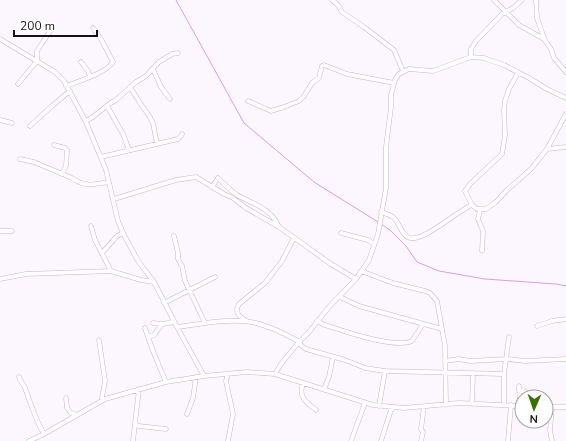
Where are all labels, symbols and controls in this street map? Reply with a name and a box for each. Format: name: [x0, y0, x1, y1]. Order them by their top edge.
scale bar: [14, 12, 97, 38]
text: 200 m: [20, 18, 55, 34]
north arrow: [514, 389, 554, 429]
text: N: [529, 411, 538, 426]

